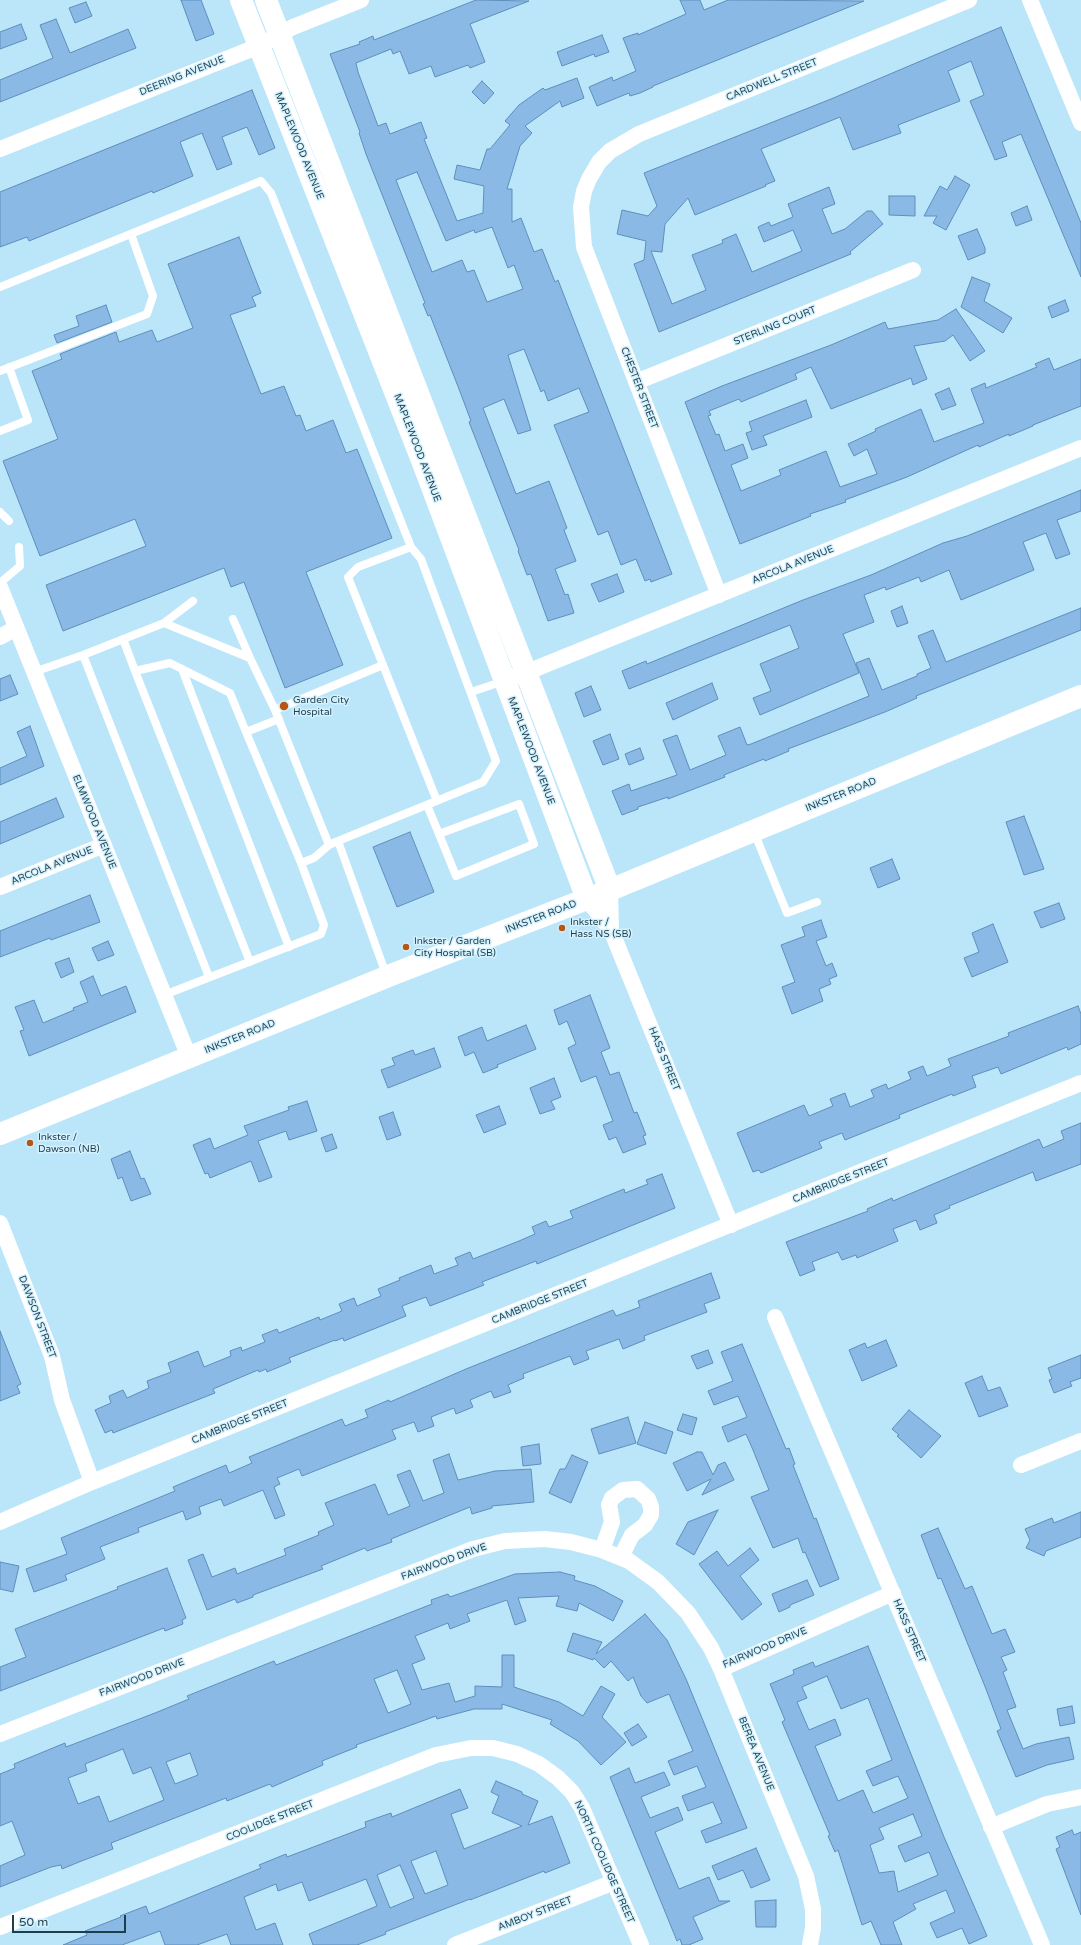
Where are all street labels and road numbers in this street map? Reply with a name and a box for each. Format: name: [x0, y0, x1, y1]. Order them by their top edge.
street label: DEERING AVENUE: [138, 53, 226, 99]
street label: CARDWELL STREET: [725, 56, 819, 104]
street label: MAPLEWOOD AVENUE: [272, 91, 326, 201]
street label: STERLING COURT: [732, 304, 818, 348]
street label: CHESTER STREET: [618, 345, 660, 431]
street label: MAPLEWOOD AVENUE: [391, 392, 443, 504]
street label: ARCOLA AVENUE: [750, 543, 836, 587]
street label: MAPLEWOOD AVENUE: [505, 695, 557, 807]
street label: ELMWOOD AVENUE: [70, 773, 118, 871]
street label: INKSTER ROAD: [804, 775, 878, 815]
street label: ARCOLA AVENUE: [9, 844, 95, 888]
street label: INKSTER ROAD: [504, 898, 578, 936]
street label: INKSTER ROAD: [203, 1017, 277, 1057]
street label: HASS STREET: [646, 1025, 682, 1093]
street label: CAMBRIDGE STREET: [791, 1156, 891, 1206]
street label: DAWSON STREET: [16, 1274, 58, 1360]
street label: CAMBRIDGE STREET: [490, 1277, 590, 1327]
street label: CAMBRIDGE STREET: [190, 1397, 290, 1447]
street label: FAIRWOOD DRIVE: [400, 1541, 488, 1583]
street label: HASS STREET: [890, 1597, 928, 1665]
street label: FAIRWOOD DRIVE: [721, 1625, 809, 1671]
street label: FAIRWOOD DRIVE: [98, 1656, 186, 1700]
street label: BEREA AVENUE: [736, 1715, 776, 1793]
street label: COOLIDGE STREET: [224, 1798, 316, 1844]
street label: NORTH COOLIDGE STREET: [571, 1799, 637, 1925]
street label: AMBOY STREET: [496, 1894, 574, 1934]

